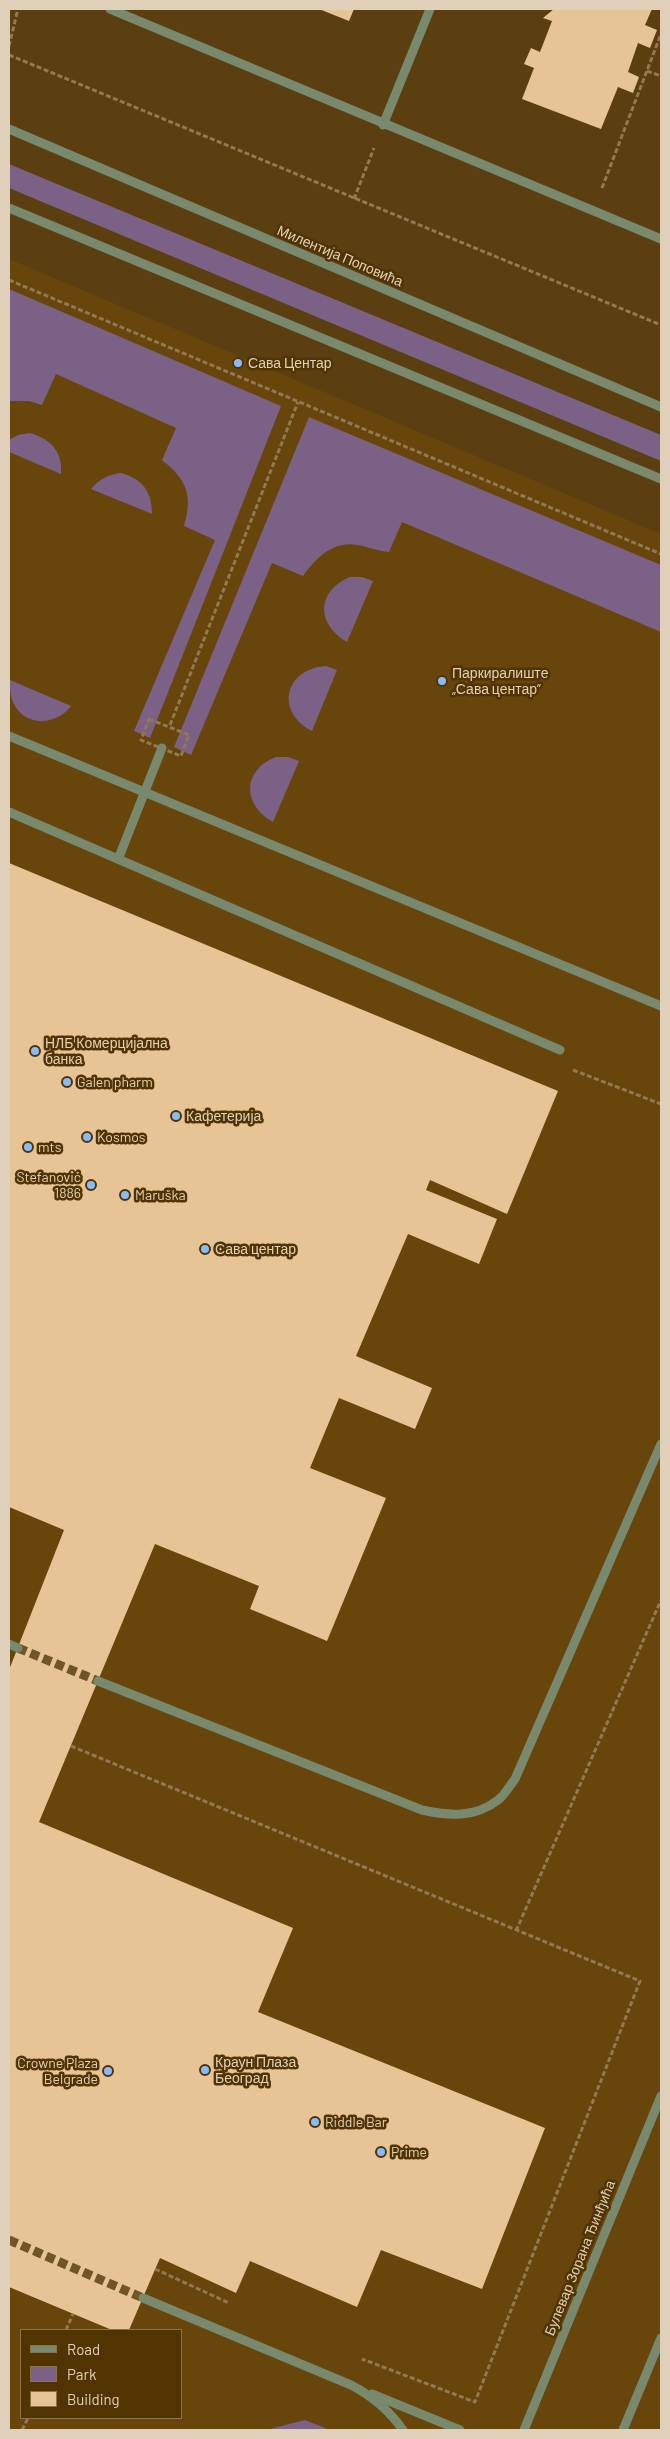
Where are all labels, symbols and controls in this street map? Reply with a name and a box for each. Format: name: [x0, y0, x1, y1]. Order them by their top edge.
street label: Милентија Поповића: [275, 222, 405, 290]
place label: Сава Центар: [248, 355, 332, 371]
marker: Сава Центар: [232, 357, 244, 369]
place label: Паркиралиште „Сава центар”: [452, 665, 548, 698]
marker: Паркиралиште „Сава центар”: [436, 675, 448, 687]
place label: НЛБ Комерцијална банка: [45, 1035, 168, 1068]
marker: НЛБ Комерцијална банка: [29, 1045, 41, 1057]
place label: Galen pharm: [77, 1074, 153, 1090]
marker: Galen pharm: [61, 1076, 73, 1088]
place label: Кафетерија: [186, 1108, 261, 1124]
marker: Кафетерија: [170, 1110, 182, 1122]
place label: Kosmos: [97, 1129, 146, 1145]
marker: Kosmos: [81, 1131, 93, 1143]
place label: mts: [38, 1139, 61, 1155]
marker: mts: [22, 1141, 34, 1153]
place label: Stefanović 1886: [16, 1169, 81, 1202]
marker: Stefanović 1886: [85, 1179, 97, 1191]
place label: Maruška: [135, 1187, 186, 1203]
marker: Maruška: [119, 1189, 131, 1201]
place label: Сава центар: [215, 1241, 296, 1257]
marker: Сава центар: [199, 1243, 211, 1255]
place label: Краун Плаза Београд: [215, 2054, 296, 2086]
place label: Crowne Plaza Belgrade: [17, 2055, 98, 2088]
marker: Краун Плаза Београд: [199, 2064, 211, 2076]
marker: Crowne Plaza Belgrade: [102, 2065, 114, 2077]
place label: Riddle Bar: [325, 2114, 387, 2130]
marker: Riddle Bar: [309, 2116, 321, 2128]
place label: Prime: [391, 2144, 427, 2160]
marker: Prime: [375, 2146, 387, 2158]
street label: Булевар Зорана Ђинђића: [541, 2178, 619, 2338]
legend: [20, 2329, 182, 2419]
text: Road: [67, 2340, 100, 2358]
text: Park: [67, 2365, 96, 2383]
text: Building: [67, 2390, 120, 2408]

